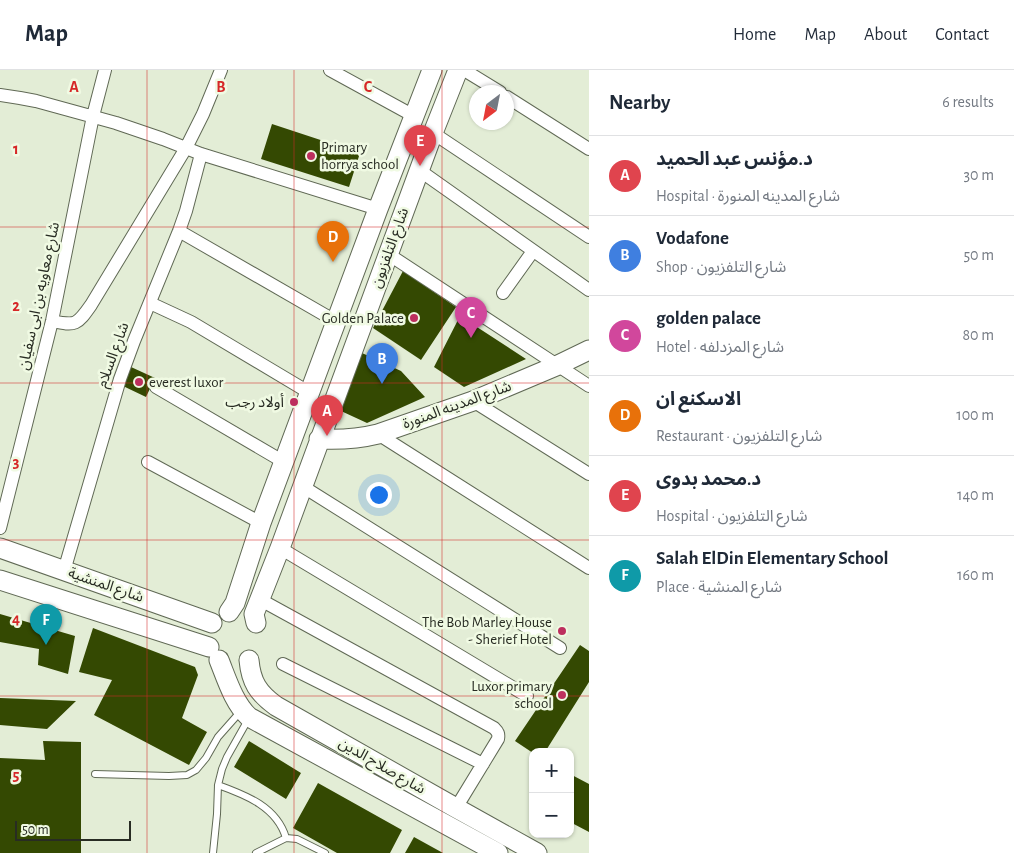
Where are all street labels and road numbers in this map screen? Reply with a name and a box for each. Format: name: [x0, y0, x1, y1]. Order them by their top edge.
street label: شارع التلفزيون: [369, 206, 415, 291]
street label: شارع معاويه بن ابى سفيان: [16, 220, 66, 372]
street label: شارع السلام: [94, 320, 136, 391]
street label: شارع المدينه المنورة: [401, 378, 515, 435]
street label: شارع المنشية: [65, 565, 146, 609]
street label: شارع صلاح الدين: [334, 735, 428, 800]

